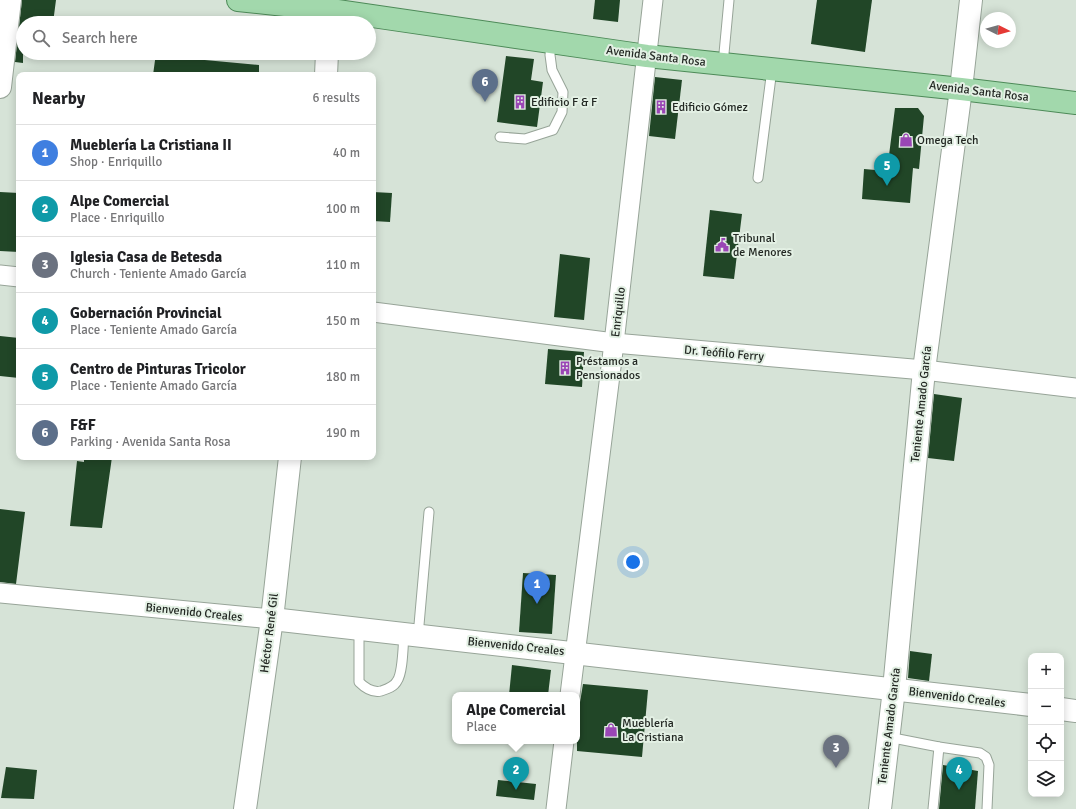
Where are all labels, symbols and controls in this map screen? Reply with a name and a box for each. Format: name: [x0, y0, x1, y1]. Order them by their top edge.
north arrow: [980, 12, 1016, 48]
search box: [16, 16, 376, 60]
icon: search: [30, 27, 52, 49]
text: Search here: [62, 29, 138, 47]
street label: Avenida Santa Rosa: [605, 43, 707, 70]
pin: 6: [472, 69, 498, 102]
street label: Avenida Santa Rosa: [928, 78, 1030, 105]
text: Nearby: [32, 88, 85, 109]
text: 6 results: [312, 90, 360, 106]
building icon: Edificio F & F: [512, 94, 528, 110]
place label: Edificio F & F: [531, 95, 597, 110]
building icon: Edificio Gómez: [653, 99, 669, 115]
place label: Edificio Gómez: [672, 100, 748, 115]
shop icon: Omega Tech: [898, 132, 914, 148]
place label: Omega Tech: [917, 133, 979, 148]
text: Mueblería La Cristiana II: [70, 136, 232, 154]
text: 1: [41, 145, 49, 161]
text: 40 m: [333, 145, 360, 161]
pin: 5: [874, 153, 900, 186]
text: Shop · Enriquillo: [70, 154, 162, 170]
text: Alpe Comercial: [70, 192, 169, 210]
text: 2: [41, 201, 49, 217]
text: 100 m: [326, 201, 360, 217]
text: Place · Enriquillo: [70, 210, 165, 226]
place label: Tribunal de Menores: [733, 231, 792, 260]
public building icon: Tribunal de Menores: [714, 237, 730, 253]
text: Iglesia Casa de Betesda: [70, 248, 222, 266]
text: 3: [41, 257, 49, 273]
text: 110 m: [326, 257, 360, 273]
text: Church · Teniente Amado García: [70, 266, 247, 282]
street label: Enriquillo: [608, 286, 629, 338]
text: Gobernación Provincial: [70, 304, 222, 322]
text: 4: [41, 313, 49, 329]
text: 150 m: [326, 313, 360, 329]
text: Place · Teniente Amado García: [70, 322, 237, 338]
street label: Dr. Teófilo Ferry: [683, 343, 765, 364]
street label: Teniente Amado García: [908, 345, 935, 463]
place label: Préstamos a Pensionados: [576, 354, 640, 383]
text: Centro de Pinturas Tricolor: [70, 360, 246, 378]
building icon: Préstamos a Pensionados: [557, 360, 573, 376]
text: 5: [41, 369, 49, 385]
text: 180 m: [326, 369, 360, 385]
text: Place · Teniente Amado García: [70, 378, 237, 394]
text: F&F: [70, 416, 96, 434]
text: 6: [41, 425, 49, 441]
text: 190 m: [326, 425, 360, 441]
text: Parking · Avenida Santa Rosa: [70, 434, 231, 450]
your location: [623, 552, 643, 572]
pin: 1: [524, 571, 550, 604]
street label: Héctor René Gil: [257, 592, 282, 674]
street label: Bienvenido Creales: [145, 600, 243, 625]
street label: Bienvenido Creales: [467, 634, 565, 659]
map controls: [1028, 653, 1064, 797]
button: +: [1028, 653, 1064, 689]
street label: Teniente Amado García: [875, 667, 904, 785]
street label: Bienvenido Creales: [908, 684, 1006, 711]
button: −: [1028, 689, 1064, 725]
popup: [452, 692, 580, 744]
text: Alpe Comercial: [466, 701, 566, 719]
place label: Mueblería La Cristiana: [622, 716, 684, 745]
text: Place: [466, 719, 497, 735]
shop icon: Mueblería La Cristiana: [603, 722, 619, 738]
button: locate: [1028, 725, 1064, 761]
pin: 3: [823, 735, 849, 768]
pin: 2: [503, 757, 529, 790]
pin: 4: [946, 757, 972, 790]
button: layers: [1028, 761, 1064, 797]

